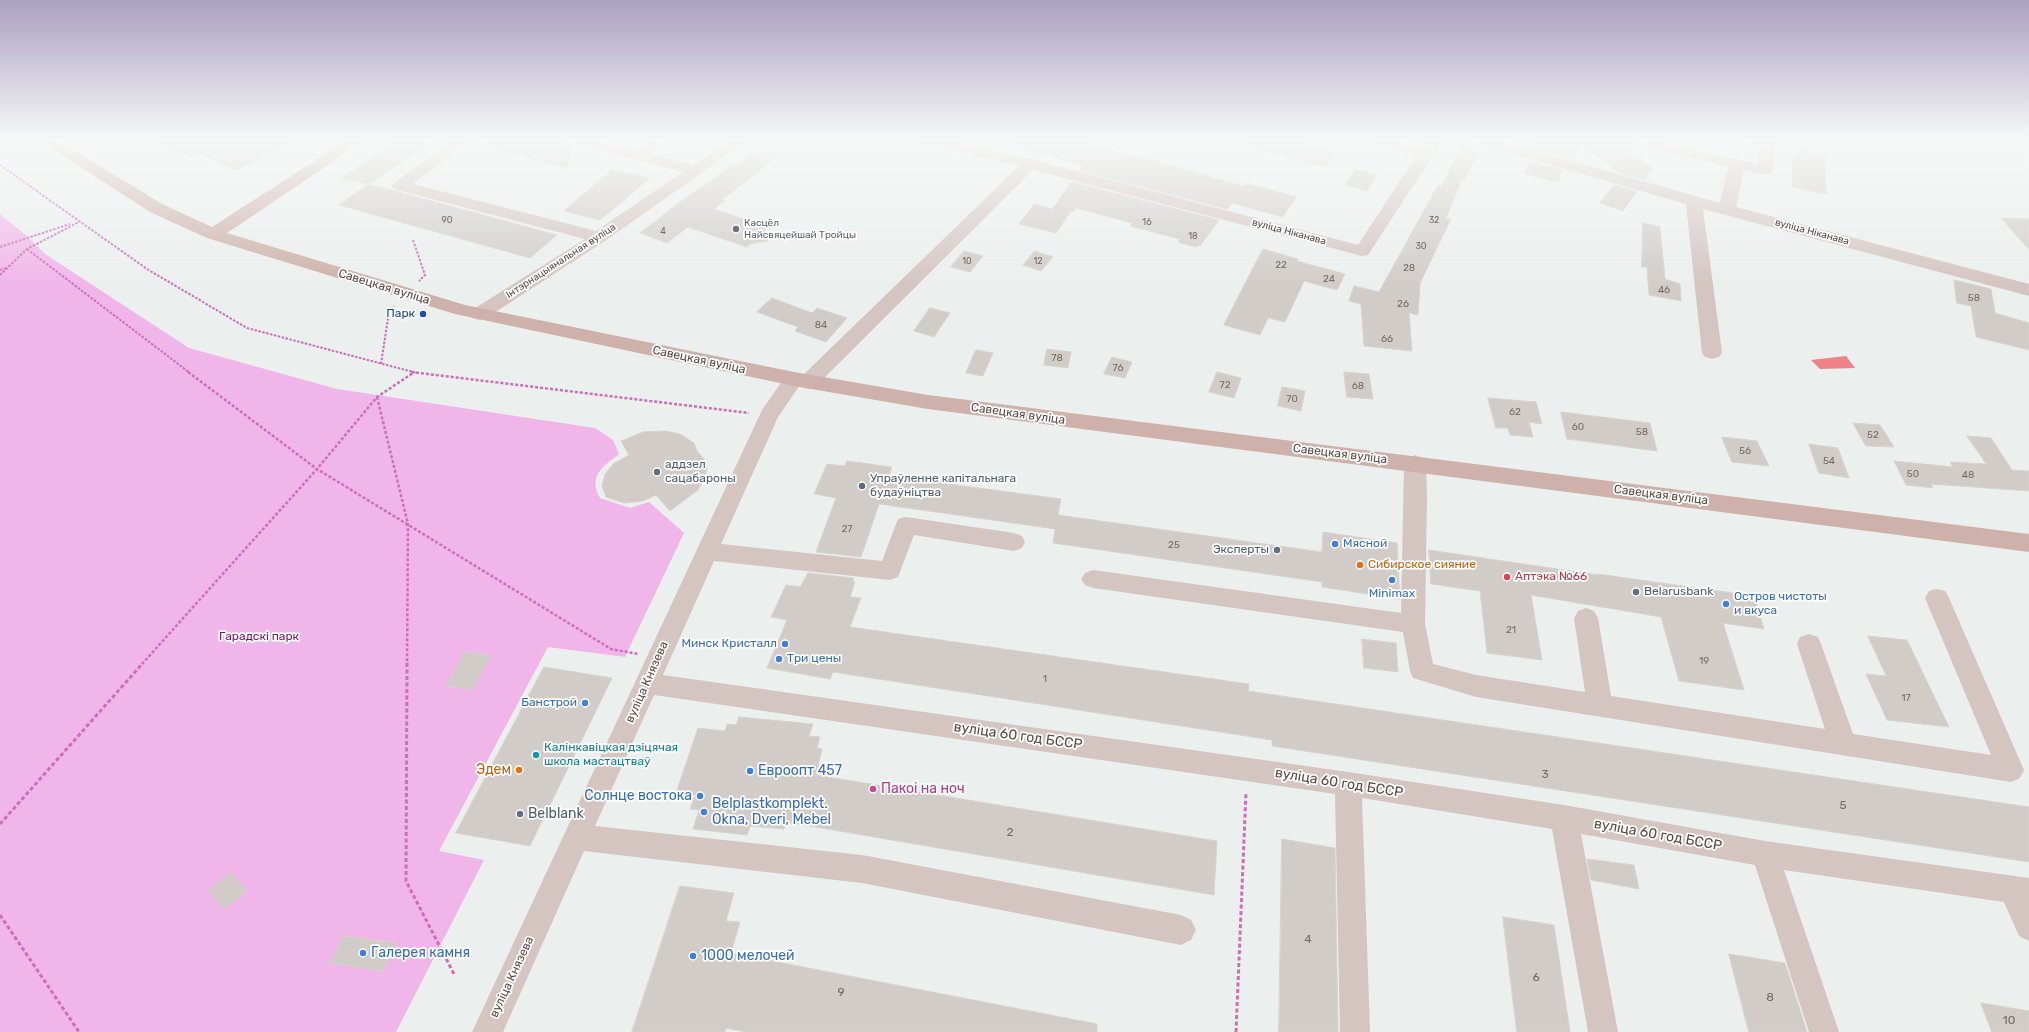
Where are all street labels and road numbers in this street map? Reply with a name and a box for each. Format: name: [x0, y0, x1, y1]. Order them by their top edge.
street label: вуліца Ніканава: [1251, 216, 1327, 248]
street label: вуліца Ніканава: [1774, 216, 1850, 248]
street label: Інтэрнацыянальная вуліца: [504, 221, 618, 301]
street label: Савецкая вуліца: [337, 266, 431, 308]
street label: Савецкая вуліца: [651, 343, 747, 377]
street label: Савецкая вуліца: [970, 400, 1066, 428]
street label: Савецкая вуліца: [1292, 441, 1388, 467]
street label: Савецкая вуліца: [1613, 482, 1709, 508]
street label: вуліца Князева: [623, 639, 671, 725]
street label: вуліца 60 год БССР: [953, 719, 1083, 753]
street label: вуліца 60 год БССР: [1274, 765, 1404, 801]
street label: вуліца 60 год БССР: [1593, 815, 1723, 855]
street label: вуліца Князева: [487, 934, 537, 1020]

